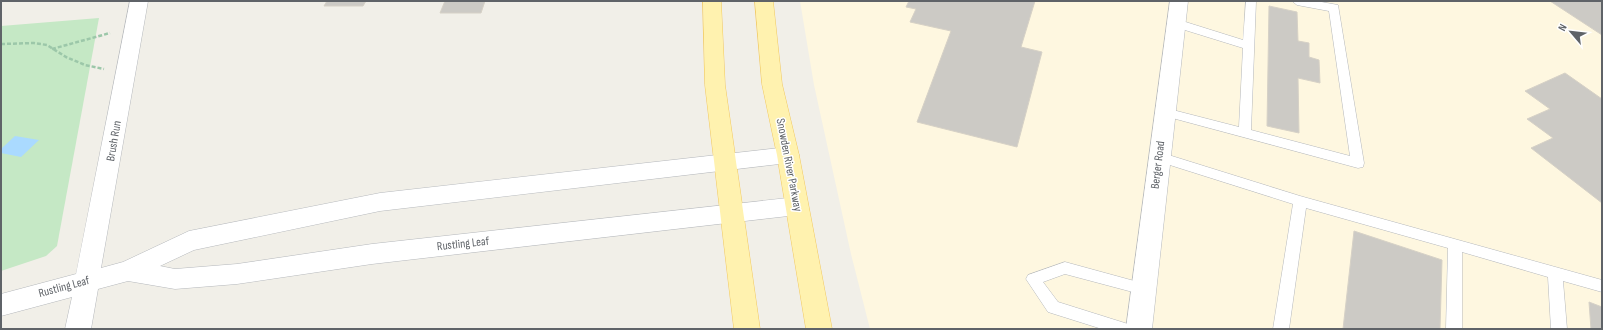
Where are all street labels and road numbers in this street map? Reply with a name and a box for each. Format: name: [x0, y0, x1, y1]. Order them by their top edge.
street label: Snowden River Parkway: [773, 117, 805, 213]
street label: Brush Run: [103, 120, 125, 162]
street label: Berger Road: [1148, 140, 1168, 190]
street label: Rustling Leaf: [436, 234, 490, 254]
street label: Rustling Leaf: [37, 273, 92, 301]

